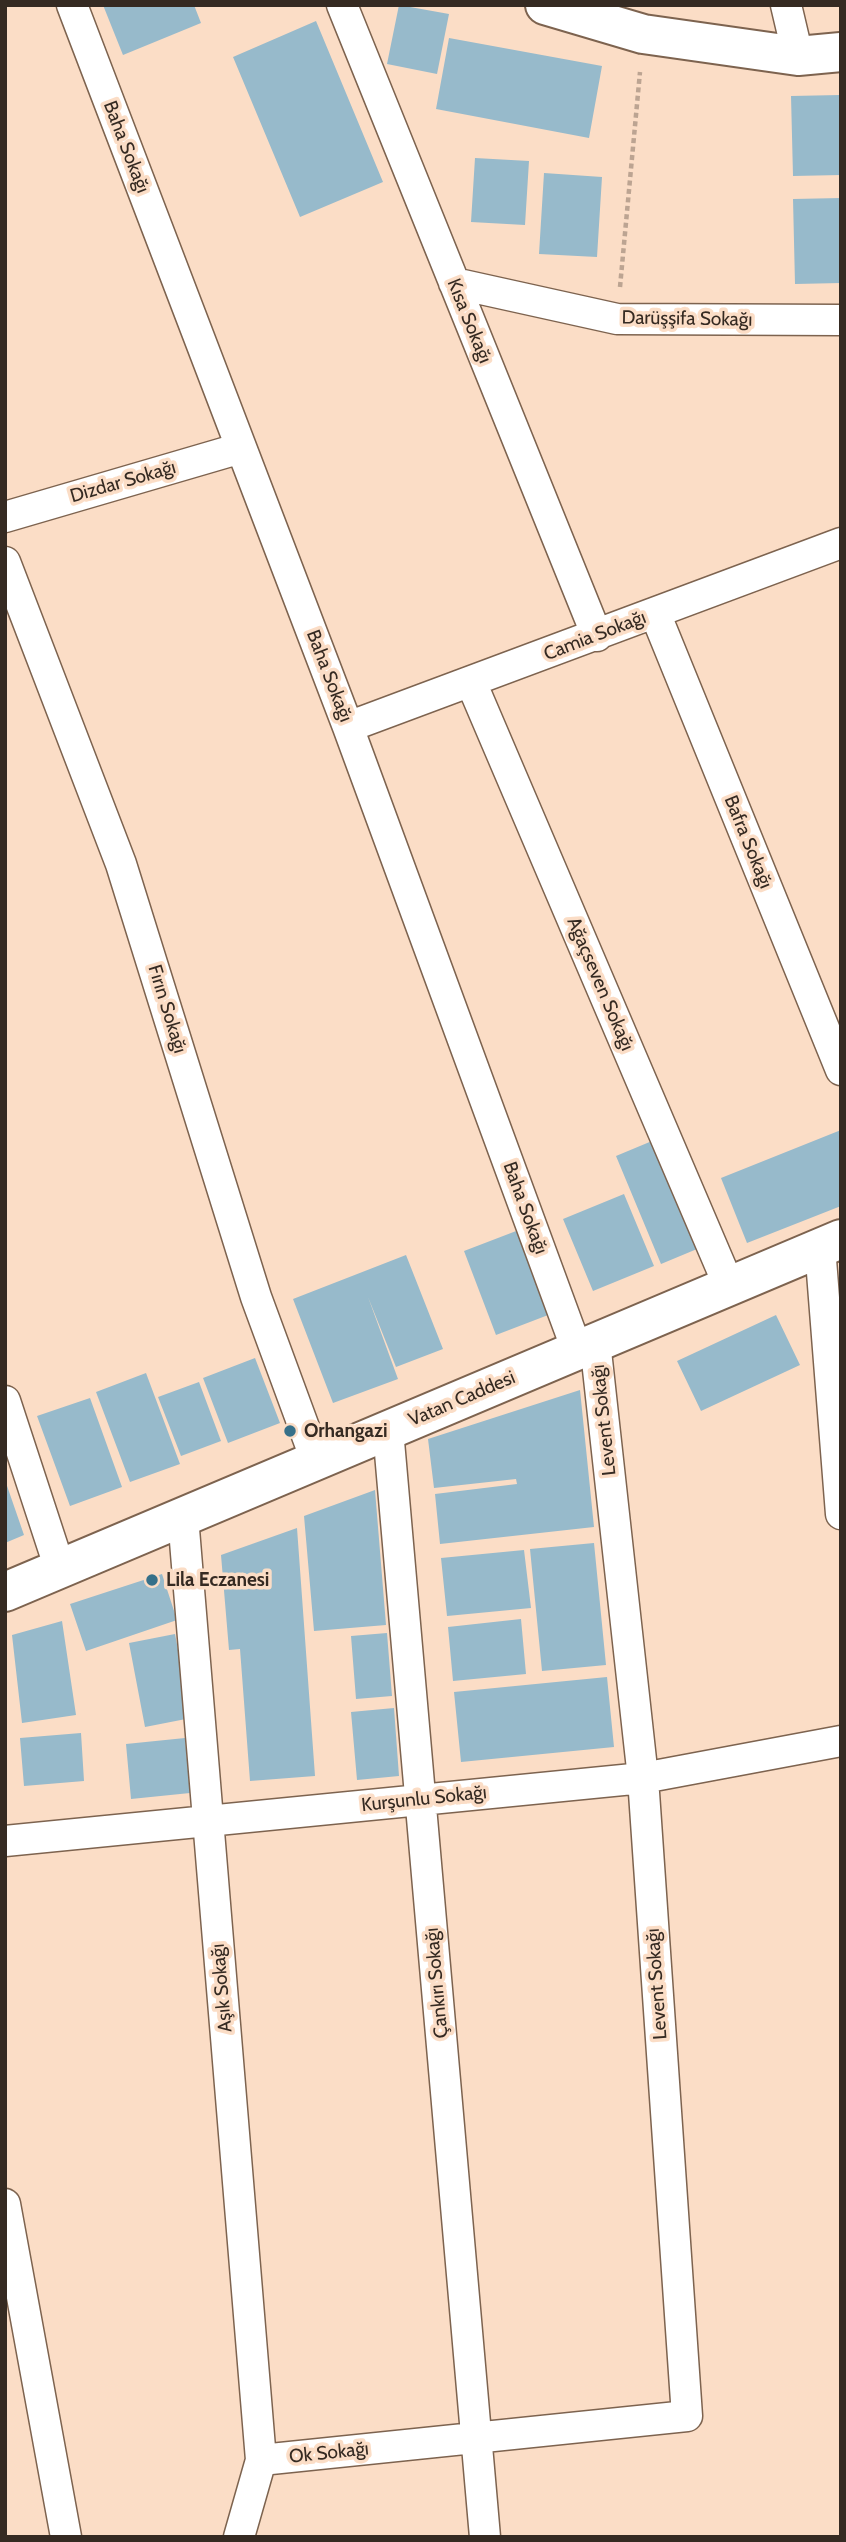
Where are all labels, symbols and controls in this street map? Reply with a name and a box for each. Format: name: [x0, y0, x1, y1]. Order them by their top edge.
street label: Baha Sokağı: [98, 98, 154, 196]
street label: Kısa Sokağı: [442, 275, 496, 367]
street label: Darüşşifa Sokağı: [621, 306, 753, 332]
street label: Dizdar Sokağı: [67, 456, 179, 508]
street label: Camia Sokağı: [541, 606, 649, 666]
street label: Baha Sokağı: [301, 627, 357, 725]
street label: Bafra Sokağı: [719, 792, 777, 892]
street label: Ağaçseven Sokağı: [562, 914, 638, 1054]
street label: Fırın Sokağı: [143, 962, 191, 1056]
street label: Baha Sokağı: [498, 1159, 552, 1257]
street label: Levent Sokağı: [587, 1363, 621, 1477]
street label: Vatan Caddesi: [405, 1366, 519, 1432]
place label: Orhangazi: [304, 1420, 388, 1442]
marker: Orhangazi: [282, 1423, 298, 1439]
place label: Lila Eczanesi: [166, 1569, 269, 1591]
marker: Lila Eczanesi: [144, 1572, 160, 1588]
street label: Kurşunlu Sokağı: [360, 1781, 488, 1817]
street label: Çankırı Sokağı: [421, 1927, 453, 2039]
street label: Levent Sokağı: [642, 1928, 672, 2040]
street label: Aşık Sokağı: [207, 1943, 237, 2033]
street label: Ok Sokağı: [288, 2437, 370, 2469]

